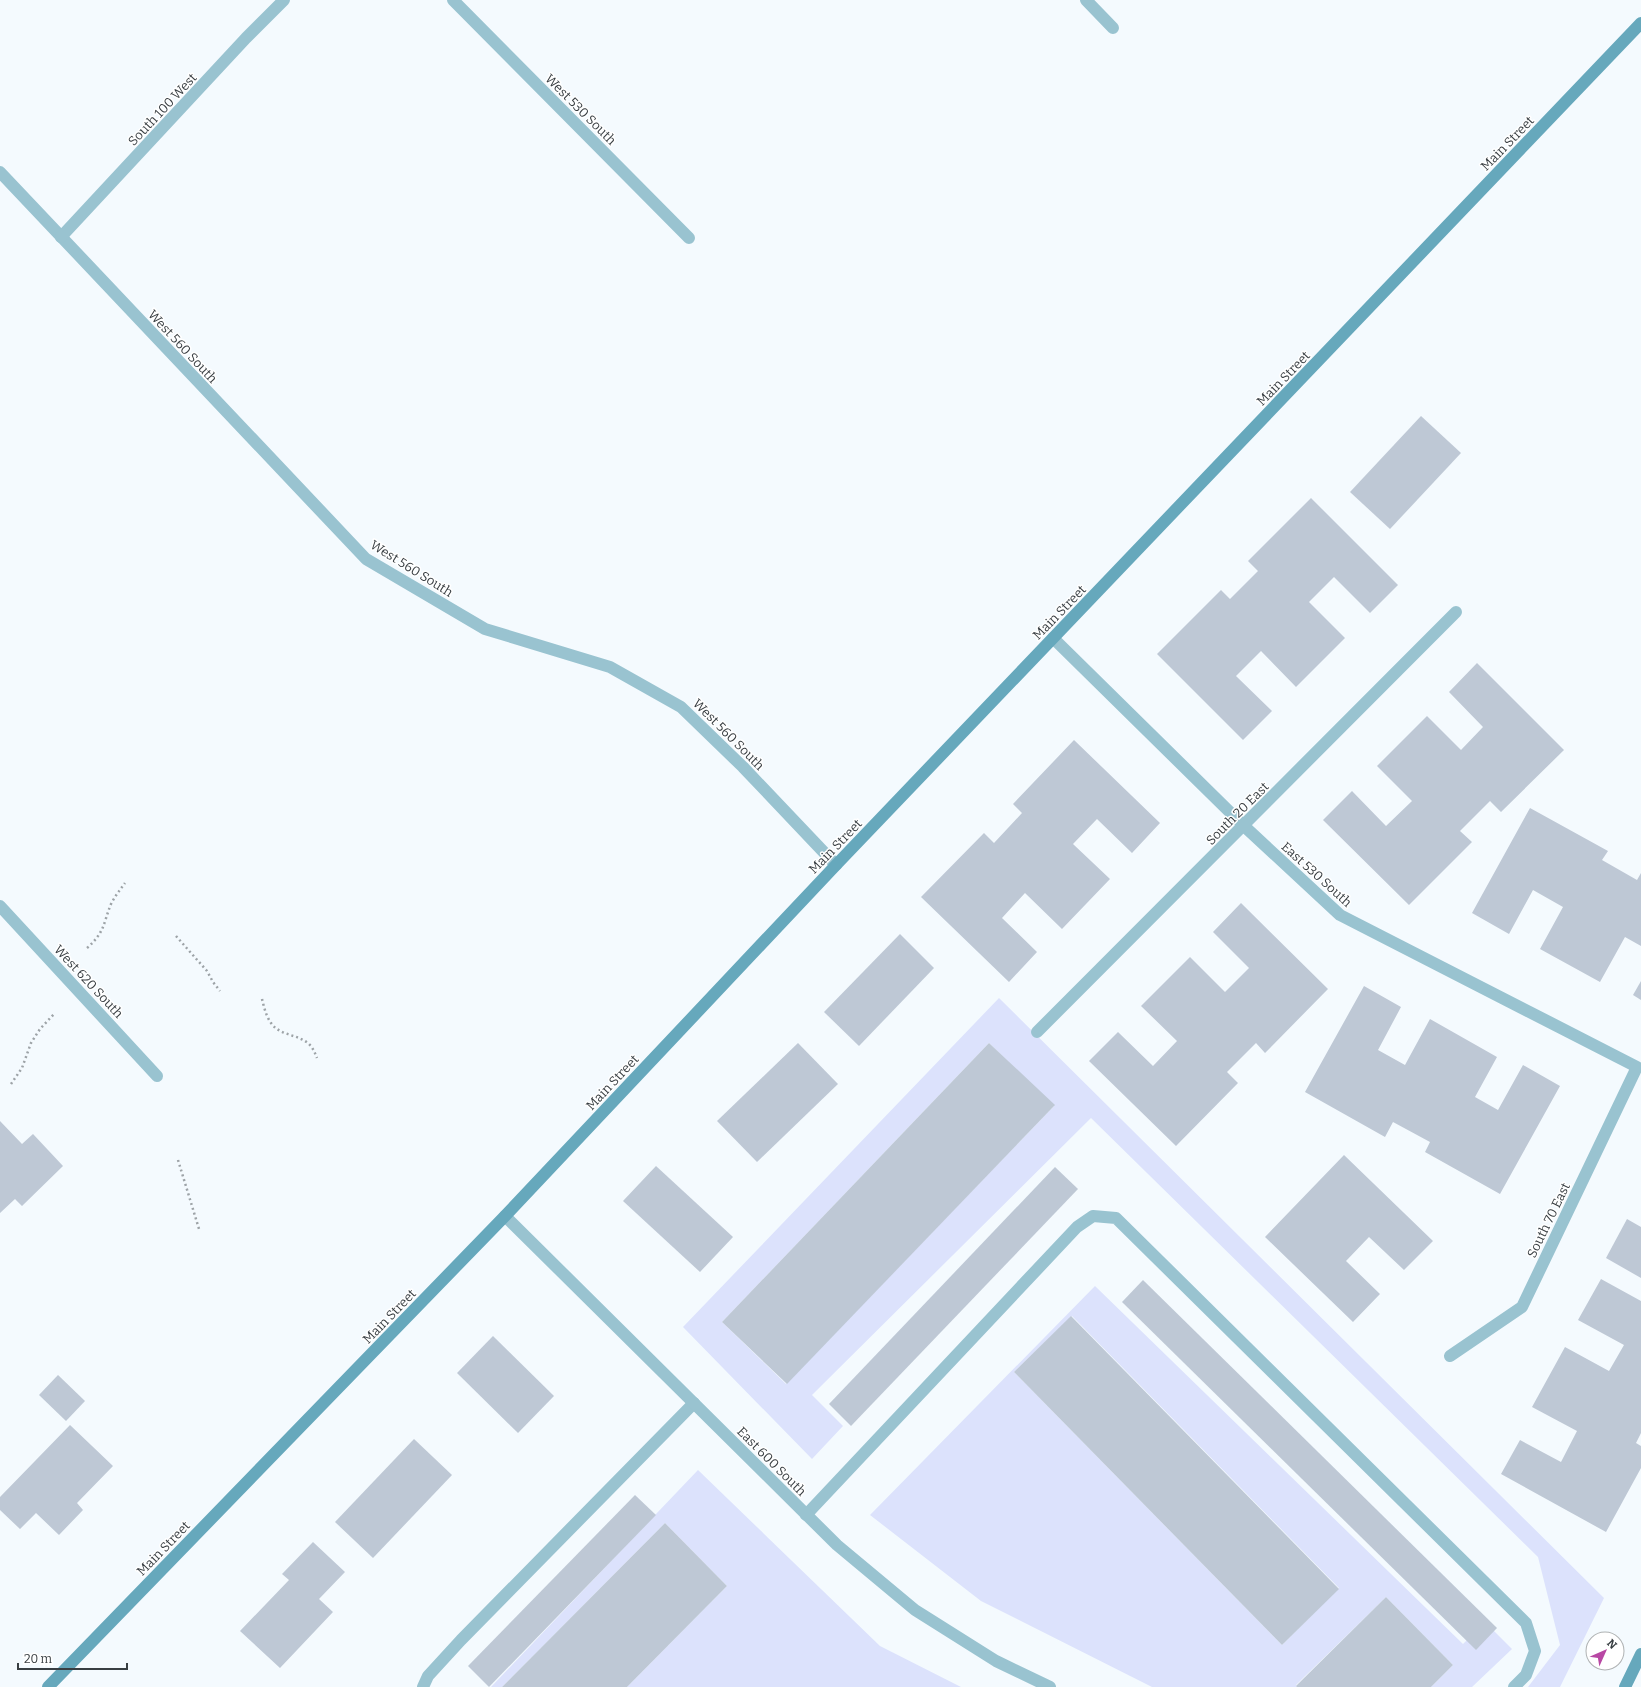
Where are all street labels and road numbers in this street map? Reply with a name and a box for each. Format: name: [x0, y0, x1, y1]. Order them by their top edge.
street label: South 100 West: [125, 70, 200, 149]
street label: West 530 South: [542, 71, 619, 148]
street label: Main Street: [1478, 113, 1537, 174]
street label: West 560 South: [145, 307, 220, 386]
street label: Main Street: [1254, 348, 1313, 409]
street label: West 560 South: [368, 537, 456, 600]
street label: Main Street: [1030, 582, 1089, 643]
street label: West 560 South: [690, 696, 767, 773]
street label: South 20 East: [1203, 779, 1272, 848]
street label: Main Street: [806, 816, 865, 877]
street label: East 530 South: [1278, 839, 1355, 910]
street label: West 620 South: [51, 942, 126, 1021]
street label: Main Street: [583, 1051, 642, 1113]
street label: South 70 East: [1524, 1180, 1573, 1260]
street label: Main Street: [360, 1286, 419, 1347]
street label: East 600 South: [734, 1424, 809, 1499]
street label: Main Street: [134, 1518, 193, 1579]

